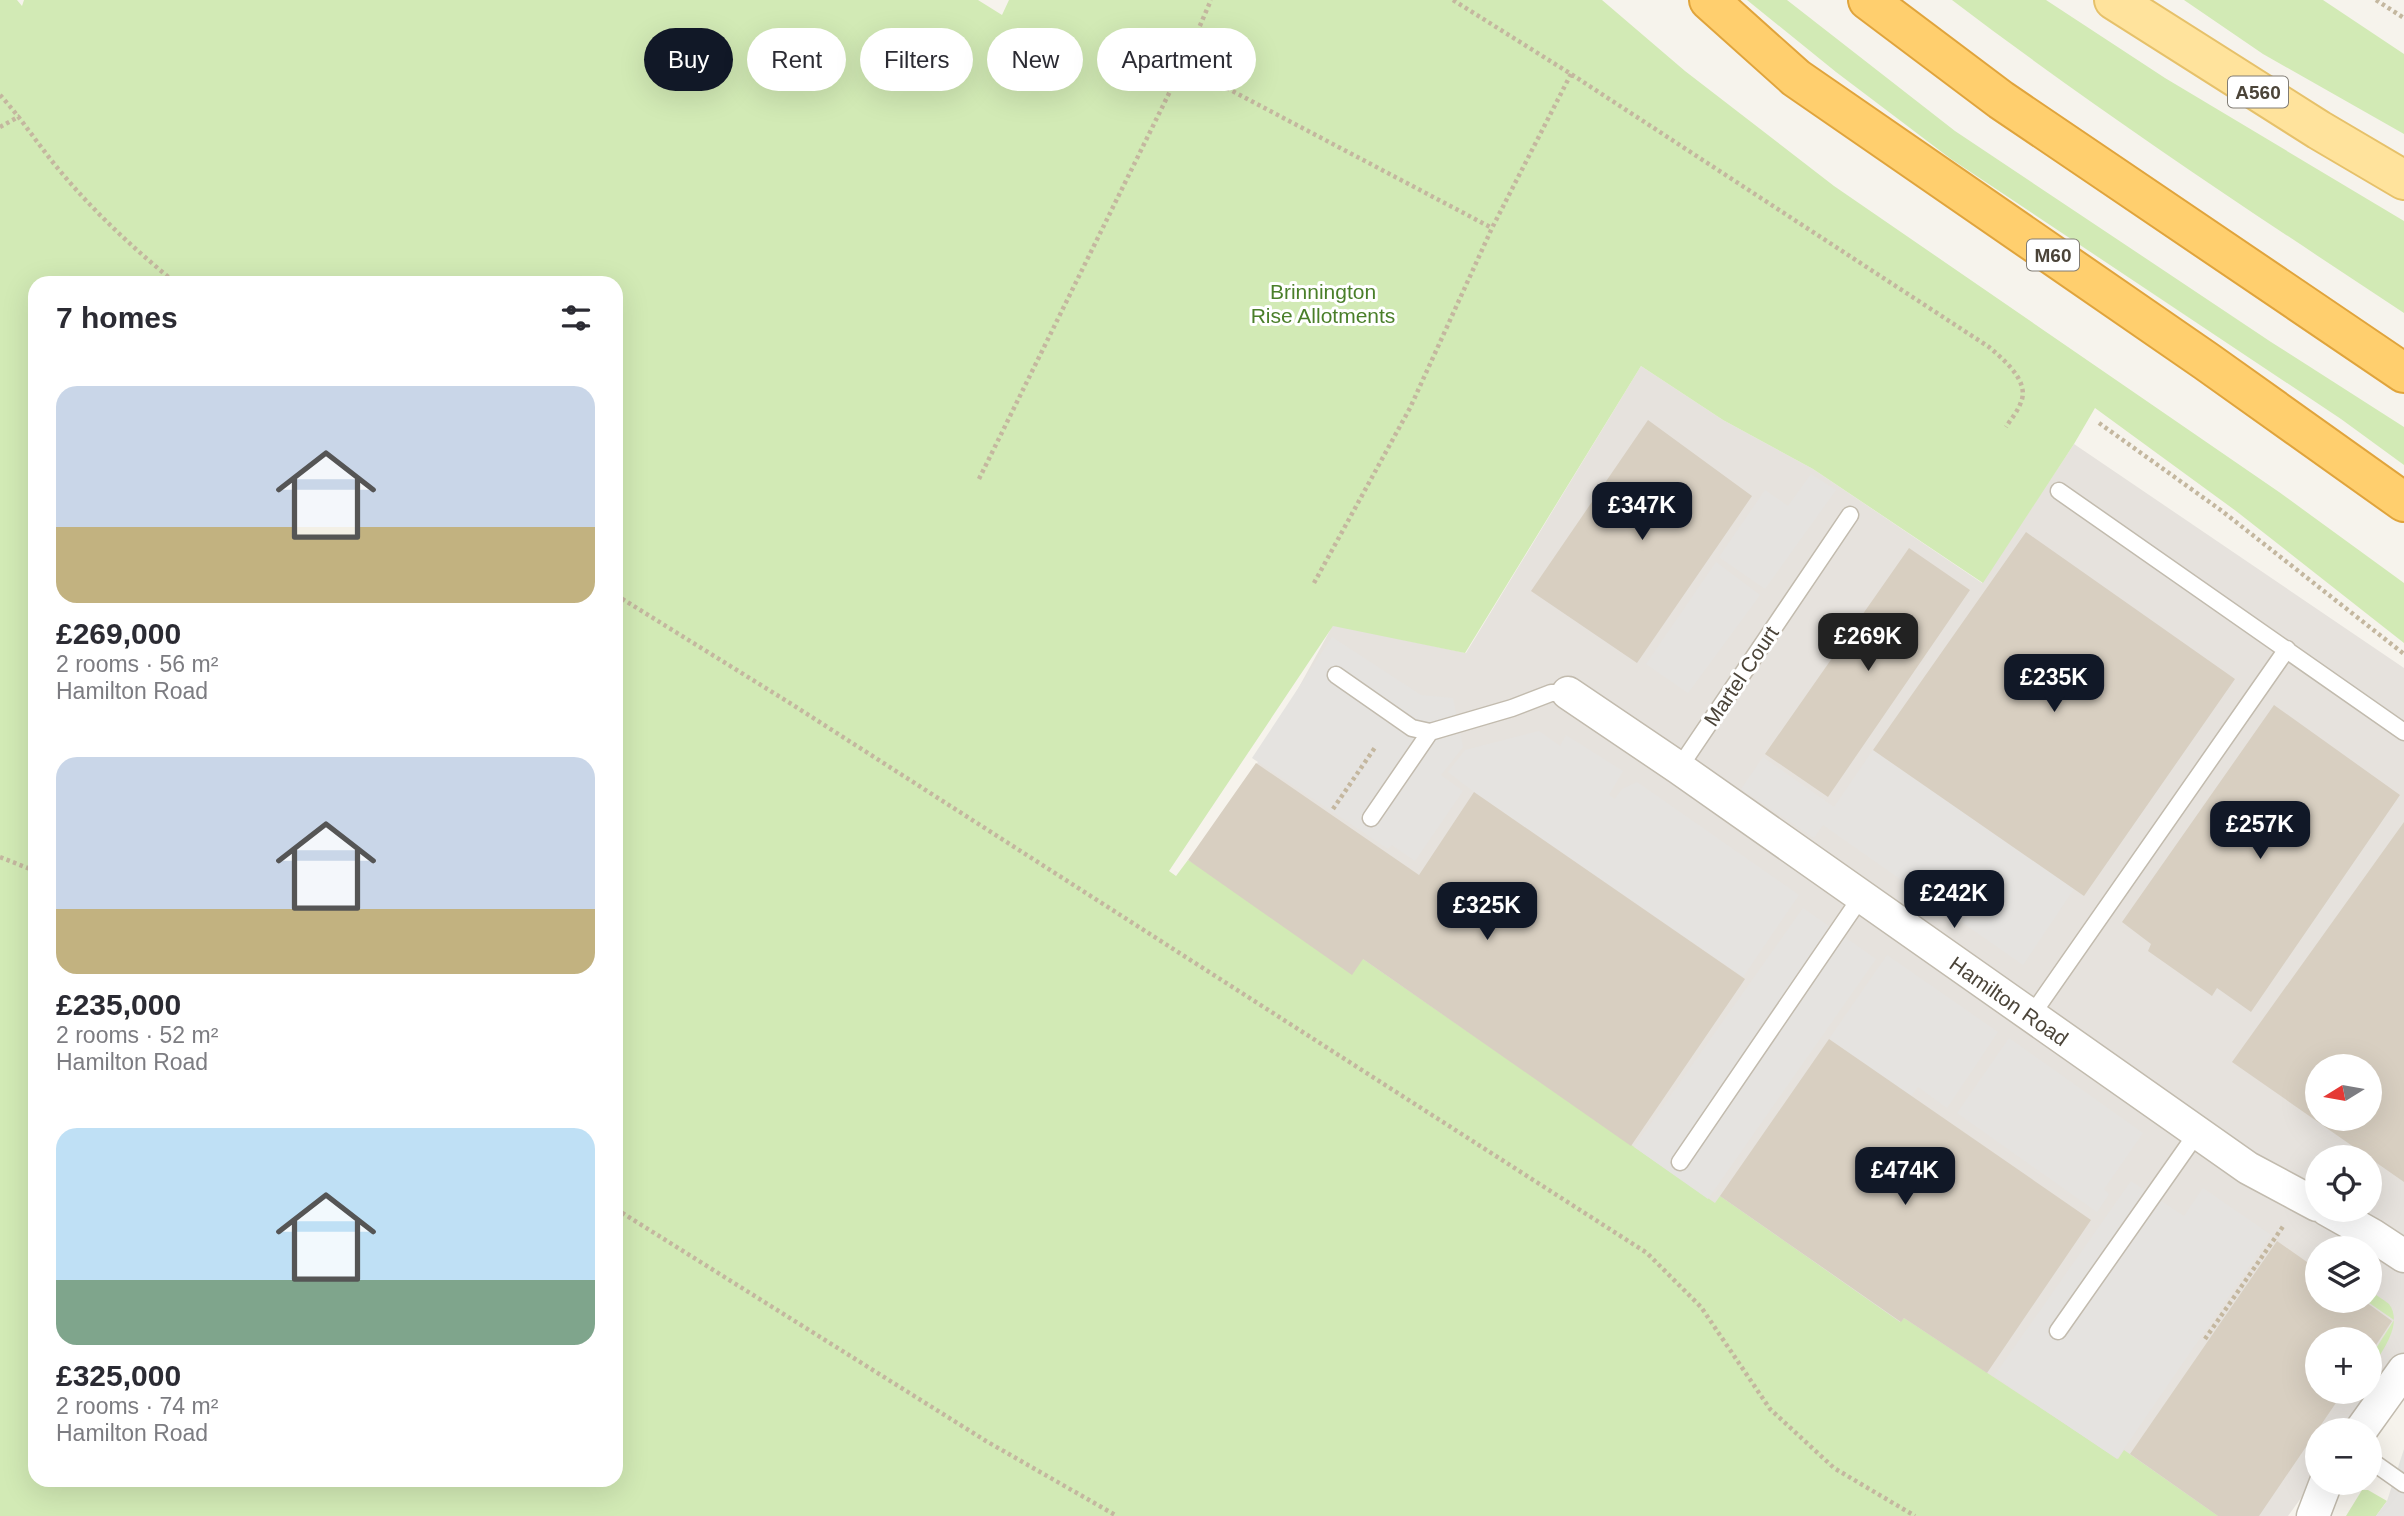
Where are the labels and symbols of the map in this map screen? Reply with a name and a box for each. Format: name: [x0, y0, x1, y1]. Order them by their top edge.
road number: A560: [2228, 76, 2288, 108]
road number: M60: [2027, 240, 2079, 270]
park label: Brinnington Rise Allotments: [1251, 280, 1395, 327]
pin: £347K: [1593, 482, 1691, 542]
pin: £269K: [1819, 614, 1917, 673]
street label: Martel Court: [1699, 622, 1783, 730]
pin: £235K: [2005, 654, 2103, 714]
pin: £257K: [2211, 802, 2309, 861]
pin: £242K: [1905, 870, 2003, 930]
pin: £325K: [1438, 883, 1536, 942]
street label: Hamilton Road: [1946, 952, 2072, 1050]
north arrow: [2305, 1054, 2382, 1130]
pin: £474K: [1856, 1148, 1954, 1207]

